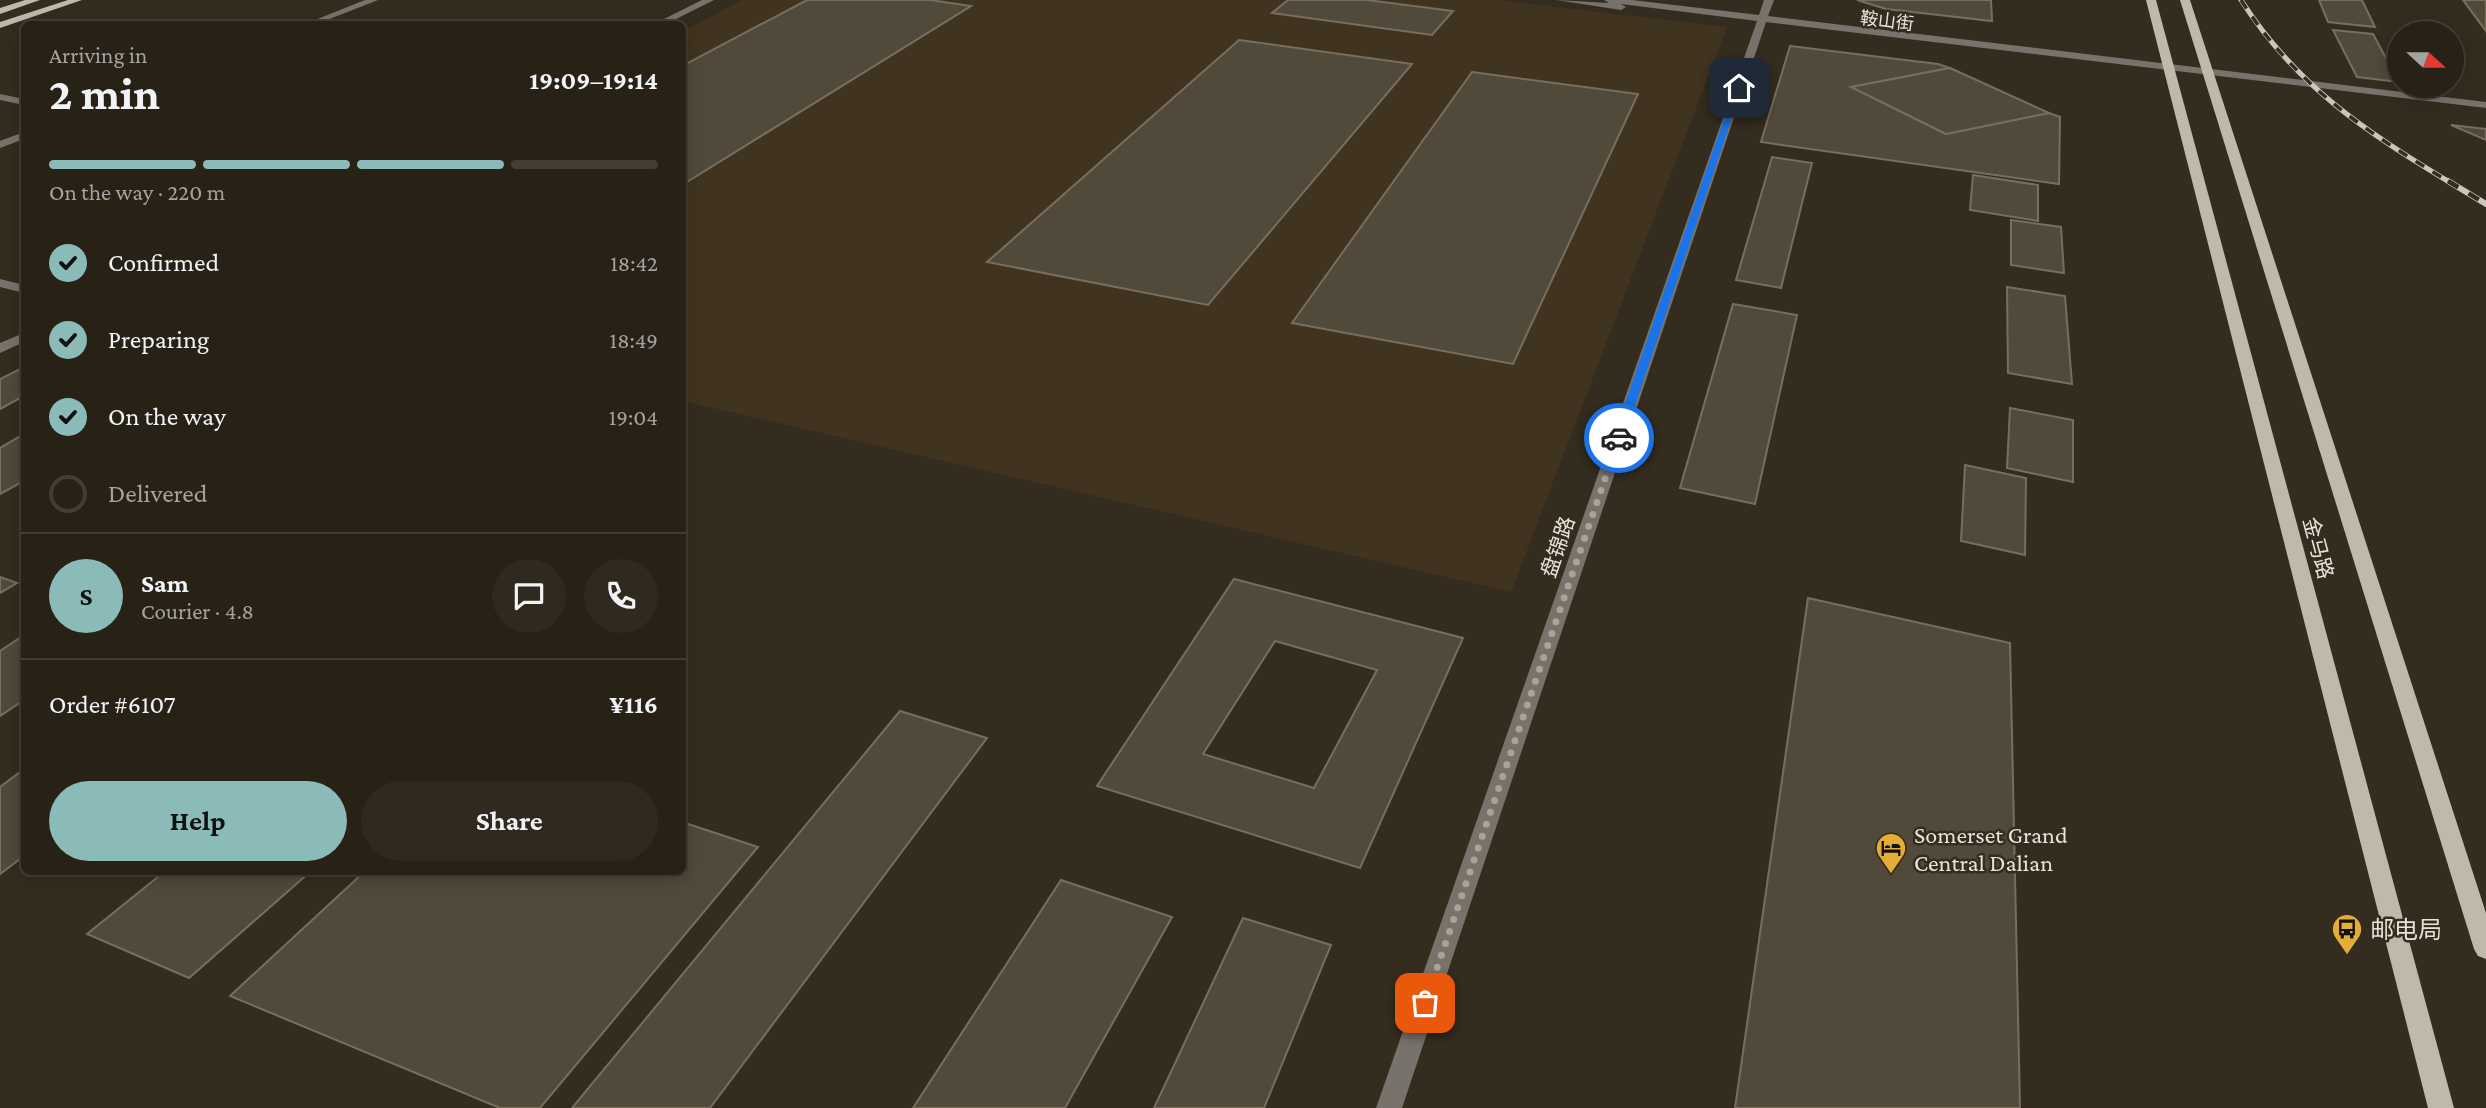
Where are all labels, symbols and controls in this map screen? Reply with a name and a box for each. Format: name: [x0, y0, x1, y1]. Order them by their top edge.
street label: 鞍山街: [1859, 8, 1915, 34]
north arrow: [2387, 21, 2464, 98]
map controls: [2387, 21, 2464, 98]
text: Arriving in: [49, 42, 147, 68]
pin: [1709, 58, 1769, 118]
text: 19:09–19:14: [529, 66, 658, 95]
text: 2 min: [49, 68, 160, 119]
icon: home: [1720, 69, 1758, 107]
text: On the way · 220 m: [49, 179, 225, 205]
icon: check: [49, 244, 87, 282]
text: Confirmed: [108, 248, 219, 277]
text: 18:42: [610, 250, 658, 276]
icon: check: [49, 321, 87, 359]
text: Preparing: [108, 325, 209, 354]
text: 18:49: [610, 327, 658, 353]
icon: check: [49, 398, 87, 436]
text: On the way: [108, 402, 226, 431]
courier: [1584, 403, 1654, 473]
text: 19:04: [609, 404, 658, 430]
icon: car: [1600, 419, 1638, 457]
text: Delivered: [108, 479, 207, 508]
street label: 盘锦路: [1536, 513, 1580, 581]
street label: 金马路: [2298, 514, 2338, 582]
button: chat: [492, 559, 566, 633]
button: phone: [584, 559, 658, 633]
text: Sam: [141, 569, 189, 598]
text: S: [80, 582, 93, 611]
text: Courier · 4.8: [141, 598, 254, 624]
text: Order #6107: [49, 690, 176, 719]
text: ¥116: [610, 690, 658, 719]
button: Help: [49, 781, 347, 861]
button: Share: [361, 781, 658, 861]
place label: Somerset Grand Central Dalian: [1914, 821, 2068, 876]
hotel icon: Somerset Grand Central Dalian: [1874, 831, 1908, 875]
bus stop icon: 邮电局: [2330, 912, 2364, 956]
place label: 邮电局: [2370, 916, 2442, 943]
pin: [1395, 973, 1455, 1033]
icon: bag: [1406, 984, 1444, 1022]

